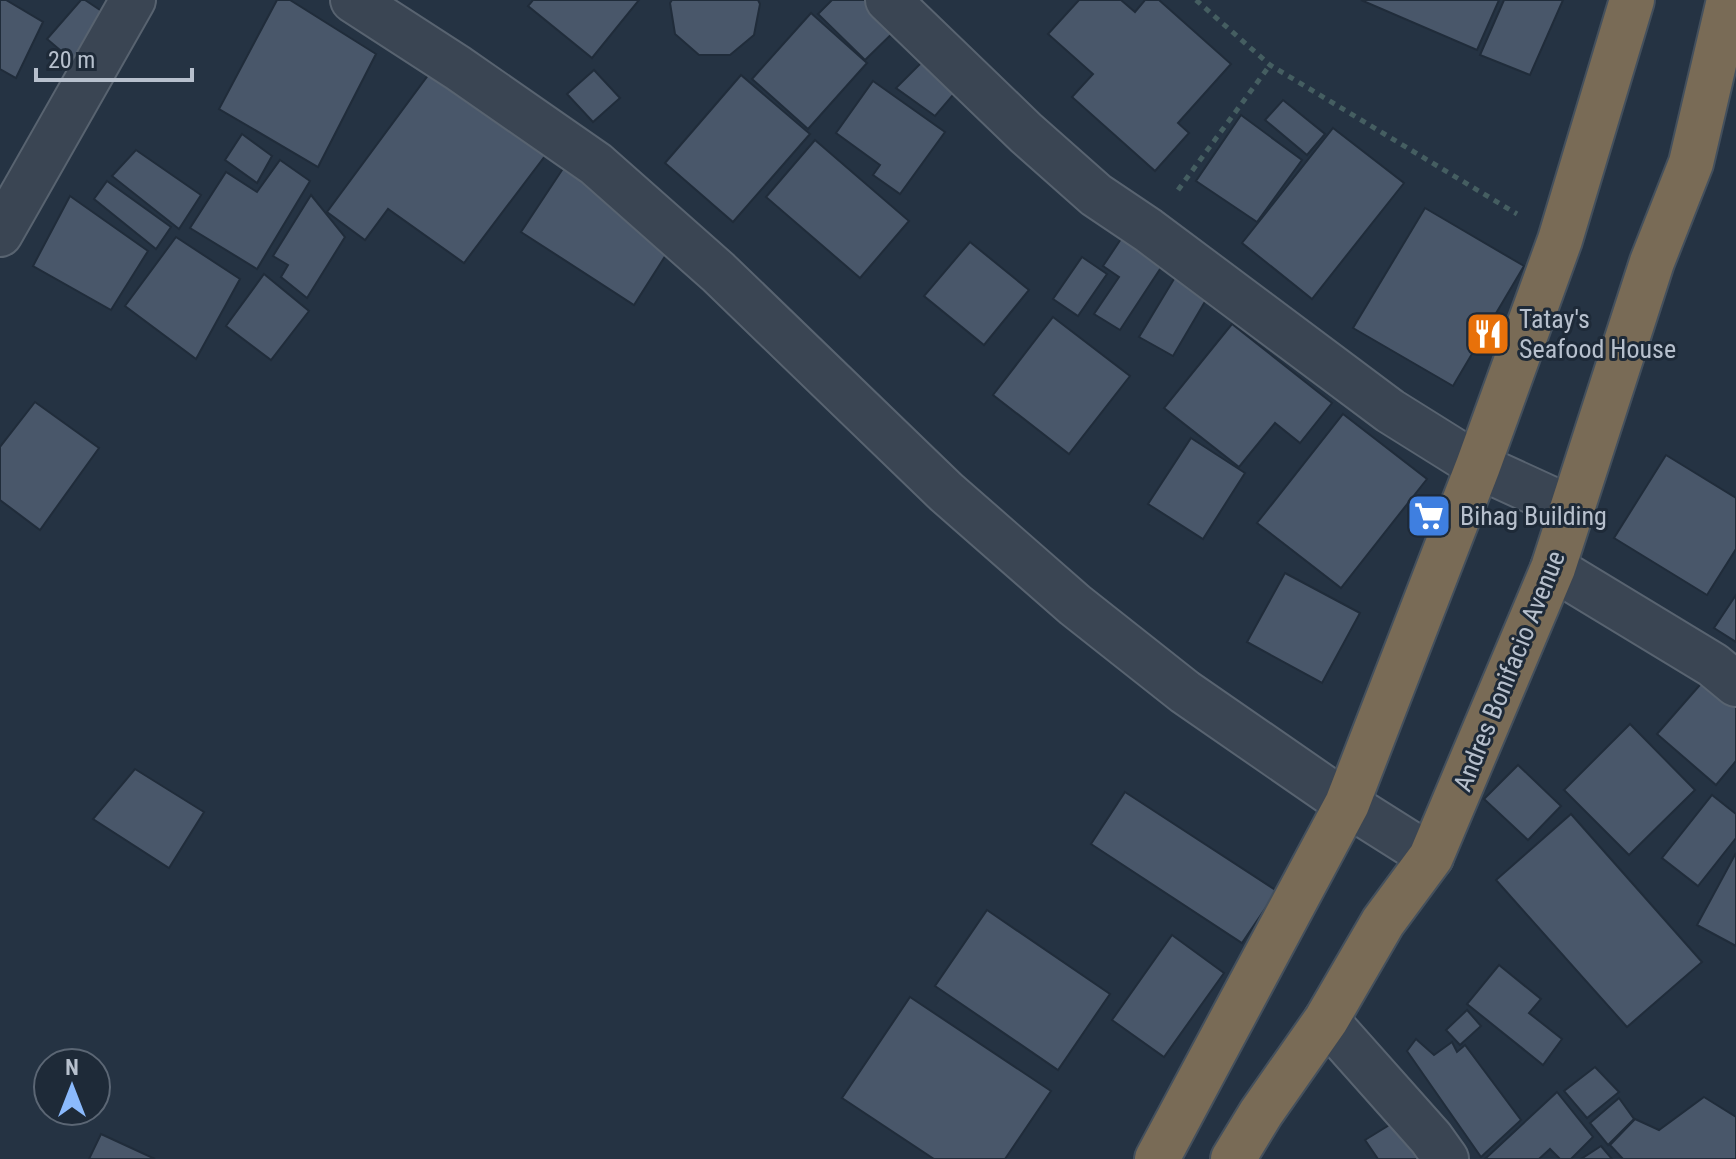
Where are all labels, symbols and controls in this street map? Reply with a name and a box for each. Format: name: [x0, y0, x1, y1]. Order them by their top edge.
scale bar: [36, 32, 192, 82]
text: 20 m: [48, 46, 95, 74]
place label: Tatay's Seafood House: [1519, 304, 1676, 364]
restaurant icon: Tatay's Seafood House: [1464, 310, 1512, 358]
supermarket icon: Bihag Building: [1405, 492, 1453, 540]
place label: Bihag Building: [1460, 501, 1607, 531]
street label: Andres Bonifacio Avenue: [1447, 546, 1571, 796]
north arrow: [32, 1047, 112, 1127]
text: N: [65, 1055, 79, 1080]

